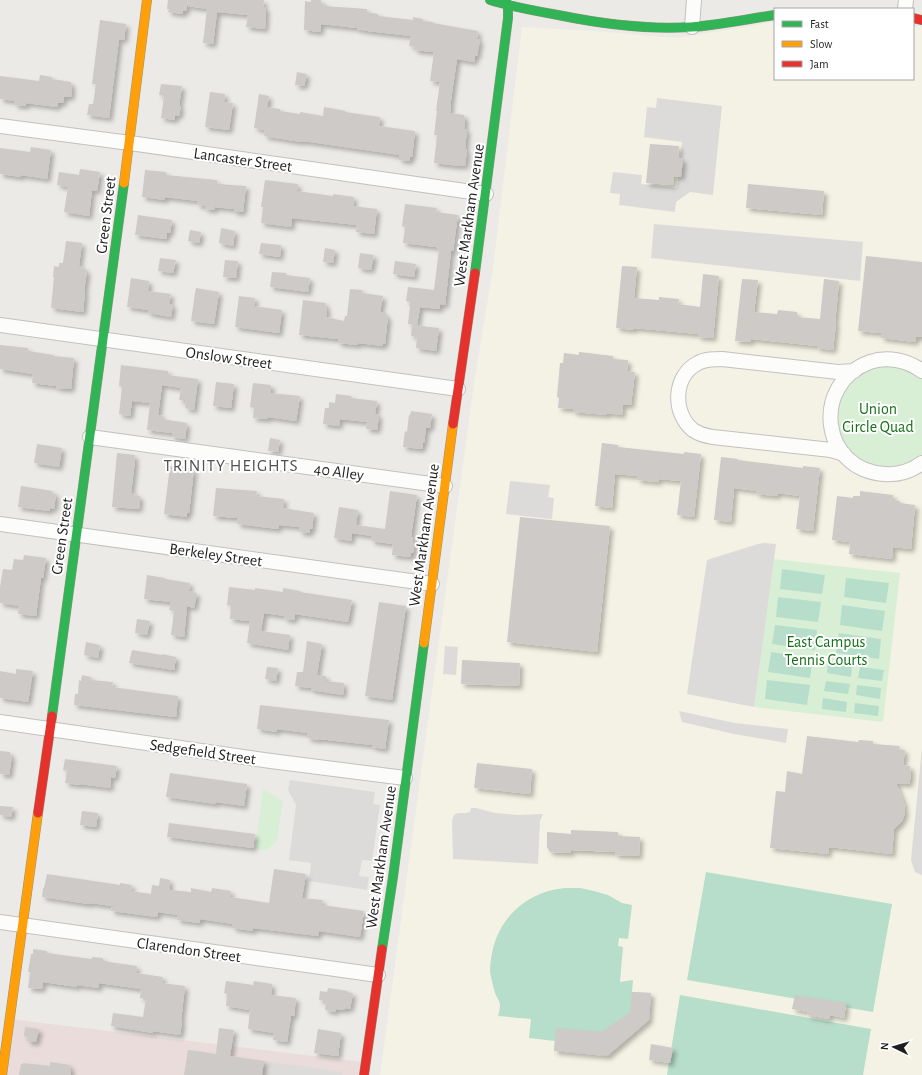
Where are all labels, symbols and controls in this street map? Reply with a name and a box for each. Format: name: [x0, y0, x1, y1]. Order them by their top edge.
legend: [774, 8, 914, 80]
text: Fast: [810, 18, 829, 30]
text: Slow: [810, 38, 832, 50]
text: Jam: [810, 58, 829, 70]
street label: West Markham Avenue: [451, 143, 487, 288]
street label: Lancaster Street: [193, 145, 293, 175]
street label: Green Street: [93, 176, 119, 255]
street label: Onslow Street: [185, 344, 273, 372]
park label: Union Circle Quad: [842, 401, 914, 436]
district label: TRINITY HEIGHTS: [163, 457, 299, 474]
street label: 40 Alley: [313, 461, 365, 484]
street label: West Markham Avenue: [406, 463, 442, 608]
street label: Green Street: [49, 497, 75, 576]
street label: Berkeley Street: [168, 541, 263, 570]
park label: East Campus Tennis Courts: [785, 634, 868, 668]
street label: Sedgefield Street: [149, 737, 257, 767]
street label: West Markham Avenue: [363, 785, 399, 930]
street label: Clarendon Street: [136, 935, 242, 965]
north arrow: [874, 1027, 914, 1067]
text: N: [879, 1042, 890, 1050]

